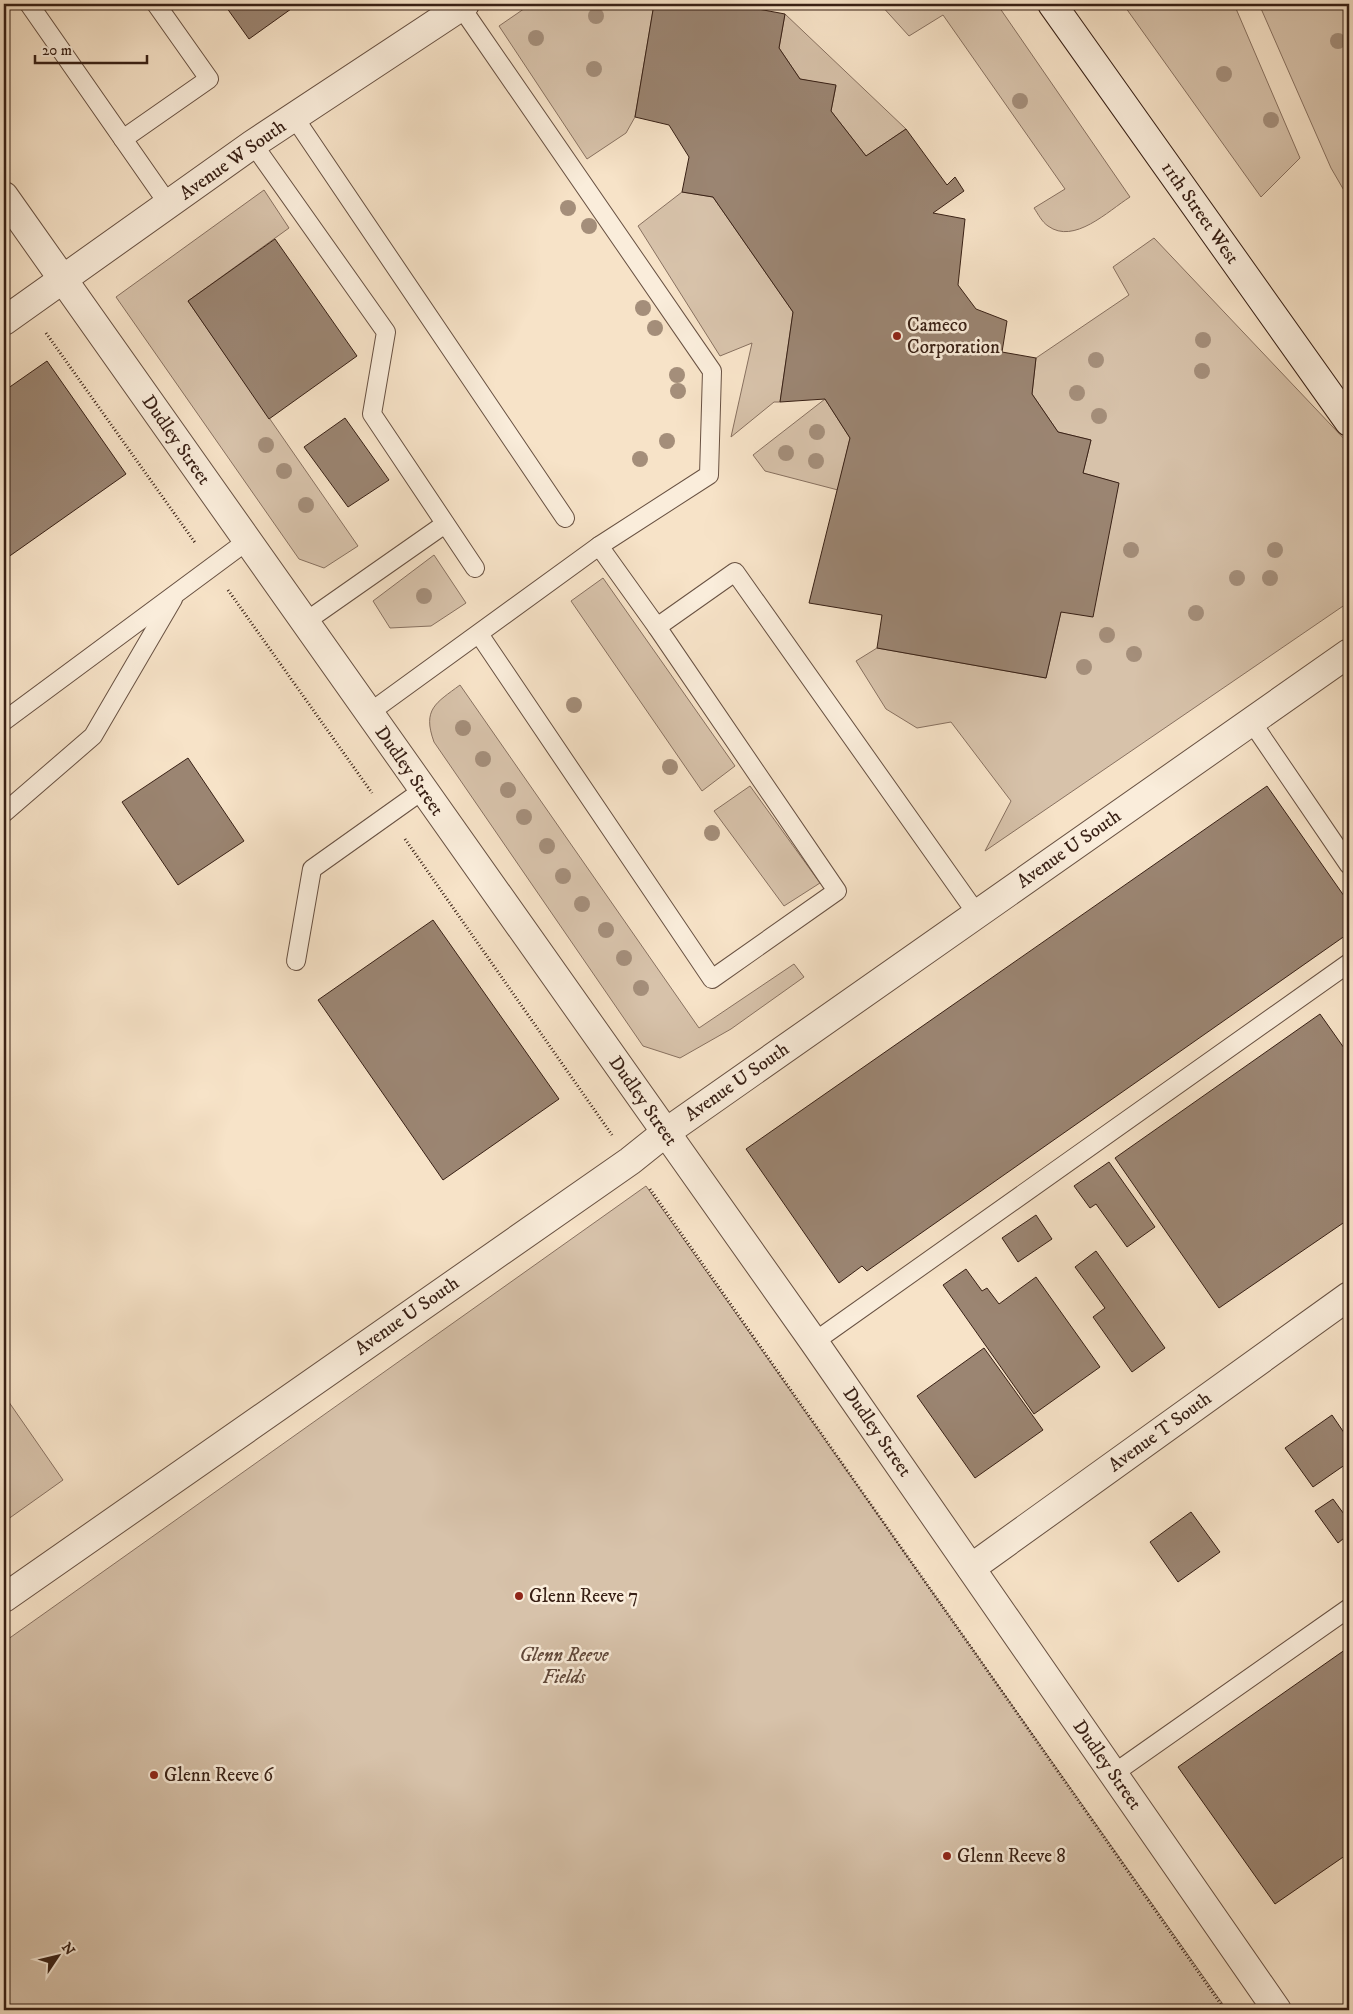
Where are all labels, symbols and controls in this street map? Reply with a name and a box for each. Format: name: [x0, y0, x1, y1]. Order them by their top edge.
scale bar: [35, 32, 148, 64]
text: 20 m: [42, 41, 72, 60]
street label: Avenue W South: [175, 115, 291, 205]
street label: 11th Street West: [1156, 157, 1244, 269]
place label: Cameco Corporation: [907, 314, 1000, 359]
marker: Cameco Corporation: [891, 330, 903, 342]
street label: Dudley Street: [137, 391, 215, 489]
street label: Dudley Street: [370, 722, 448, 820]
street label: Avenue U South: [1012, 805, 1126, 893]
street label: Avenue U South: [680, 1038, 794, 1126]
street label: Dudley Street: [604, 1052, 682, 1150]
street label: Avenue U South: [350, 1272, 464, 1360]
street label: Dudley Street: [838, 1383, 916, 1481]
street label: Avenue T South: [1104, 1387, 1216, 1477]
place label: Glenn Reeve 7: [529, 1585, 638, 1608]
marker: Glenn Reeve 7: [513, 1590, 525, 1602]
park label: Glenn Reeve Fields: [519, 1644, 609, 1689]
street label: Dudley Street: [1068, 1716, 1146, 1814]
place label: Glenn Reeve 6: [164, 1764, 274, 1787]
marker: Glenn Reeve 6: [148, 1769, 160, 1781]
place label: Glenn Reeve 8: [957, 1845, 1066, 1868]
marker: Glenn Reeve 8: [941, 1850, 953, 1862]
north arrow: [32, 1932, 82, 1982]
text: N: [57, 1939, 79, 1959]

